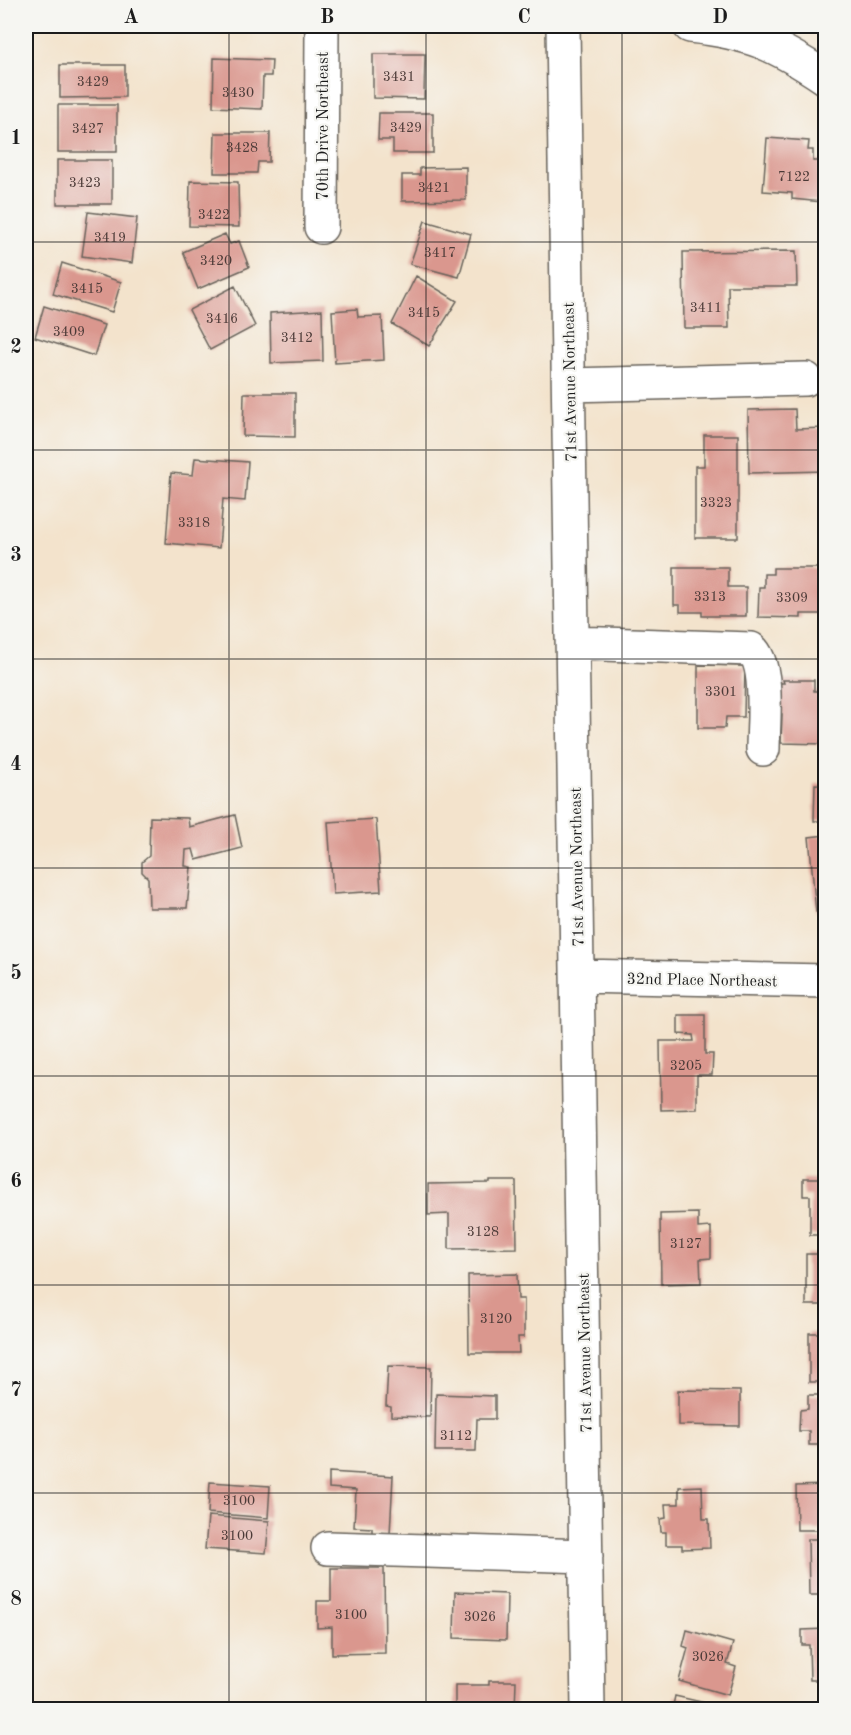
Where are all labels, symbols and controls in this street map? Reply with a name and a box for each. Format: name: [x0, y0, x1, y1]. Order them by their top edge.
text: A: [123, 8, 139, 28]
text: B: [320, 8, 334, 28]
text: C: [517, 8, 531, 28]
text: D: [712, 8, 728, 28]
street label: 70th Drive Northeast: [316, 51, 332, 201]
house number: 3431: [383, 70, 415, 84]
house number: 3429: [77, 75, 109, 89]
house number: 3430: [222, 86, 254, 100]
house number: 3429: [390, 121, 422, 135]
house number: 3427: [72, 122, 104, 136]
text: 1: [10, 129, 22, 149]
house number: 3428: [226, 141, 258, 155]
house number: 7122: [778, 170, 810, 184]
house number: 3423: [69, 176, 101, 190]
house number: 3421: [418, 181, 450, 195]
house number: 3422: [198, 208, 230, 222]
house number: 3419: [94, 231, 126, 245]
house number: 3417: [424, 246, 456, 260]
house number: 3420: [200, 254, 232, 268]
house number: 3415: [71, 282, 103, 296]
house number: 3411: [690, 301, 722, 315]
street label: 71st Avenue Northeast: [562, 302, 580, 462]
house number: 3415: [408, 306, 440, 320]
house number: 3416: [206, 312, 238, 326]
house number: 3409: [53, 325, 85, 339]
house number: 3412: [281, 331, 313, 345]
text: 2: [10, 338, 22, 358]
house number: 3323: [700, 496, 732, 510]
house number: 3318: [178, 516, 210, 530]
text: 3: [10, 546, 22, 566]
house number: 3313: [694, 590, 726, 604]
house number: 3309: [776, 591, 808, 605]
house number: 3301: [705, 685, 737, 699]
text: 4: [10, 755, 22, 775]
street label: 71st Avenue Northeast: [569, 787, 587, 947]
text: 5: [10, 963, 22, 984]
street label: 32nd Place Northeast: [626, 972, 778, 990]
house number: 3205: [670, 1059, 702, 1073]
text: 6: [10, 1172, 22, 1192]
house number: 3128: [467, 1225, 499, 1239]
house number: 3127: [670, 1237, 702, 1251]
street label: 71st Avenue Northeast: [577, 1273, 595, 1433]
house number: 3120: [480, 1312, 512, 1326]
text: 7: [10, 1381, 22, 1401]
house number: 3112: [440, 1429, 472, 1443]
house number: 3100: [223, 1494, 255, 1508]
house number: 3100: [221, 1529, 253, 1543]
text: 8: [10, 1590, 22, 1610]
house number: 3100: [335, 1608, 367, 1622]
house number: 3026: [464, 1610, 496, 1624]
house number: 3026: [692, 1650, 724, 1664]

